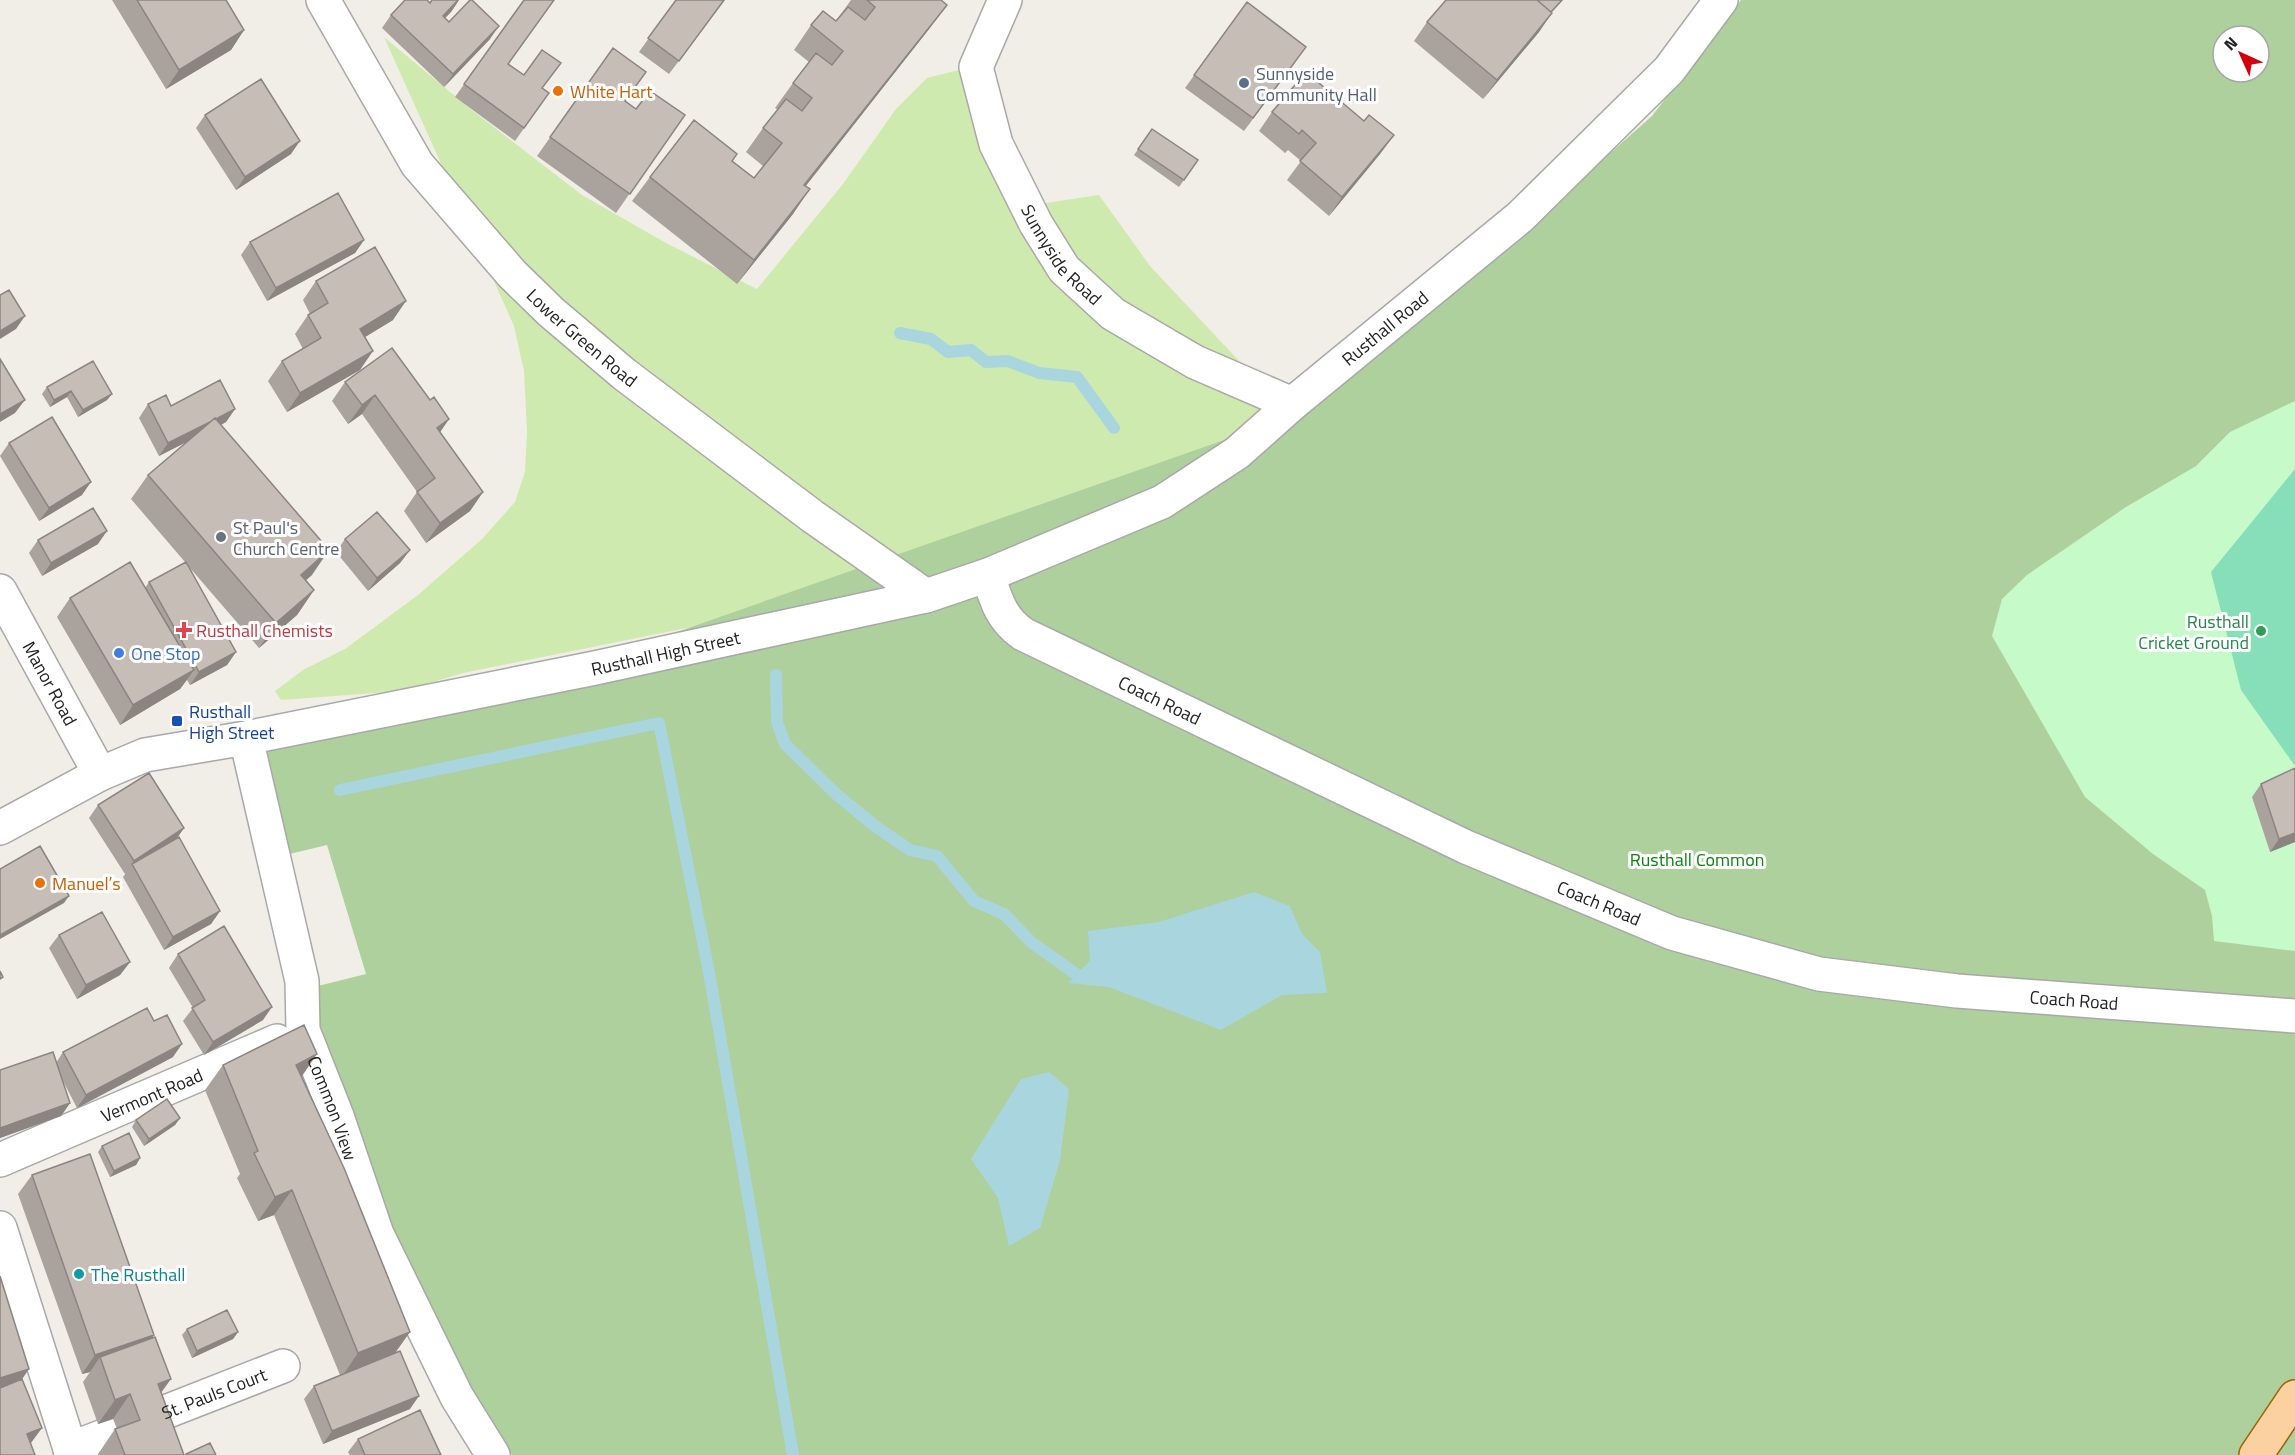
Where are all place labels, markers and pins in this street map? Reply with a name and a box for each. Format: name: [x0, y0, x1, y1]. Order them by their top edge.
place label: Sunnyside Community Hall: [1256, 60, 1377, 108]
marker: Sunnyside Community Hall: [1237, 76, 1251, 90]
place label: White Hart: [570, 78, 653, 105]
marker: White Hart: [551, 84, 565, 98]
place label: St Paul's Church Centre: [233, 514, 339, 562]
marker: St Paul's Church Centre: [214, 530, 228, 544]
place label: Rusthall Cricket Ground: [2138, 608, 2249, 656]
place label: Rusthall Chemists: [196, 617, 333, 644]
marker: Rusthall Chemists: [177, 623, 191, 637]
marker: Rusthall Cricket Ground: [2254, 624, 2268, 638]
place label: One Stop: [131, 640, 201, 667]
marker: One Stop: [112, 646, 126, 660]
place label: Rusthall High Street: [189, 698, 275, 746]
marker: Rusthall High Street: [170, 714, 184, 728]
place label: Manuel’s: [52, 870, 121, 897]
marker: Manuel’s: [33, 876, 47, 890]
place label: The Rusthall: [91, 1261, 185, 1288]
marker: The Rusthall: [72, 1267, 86, 1281]

